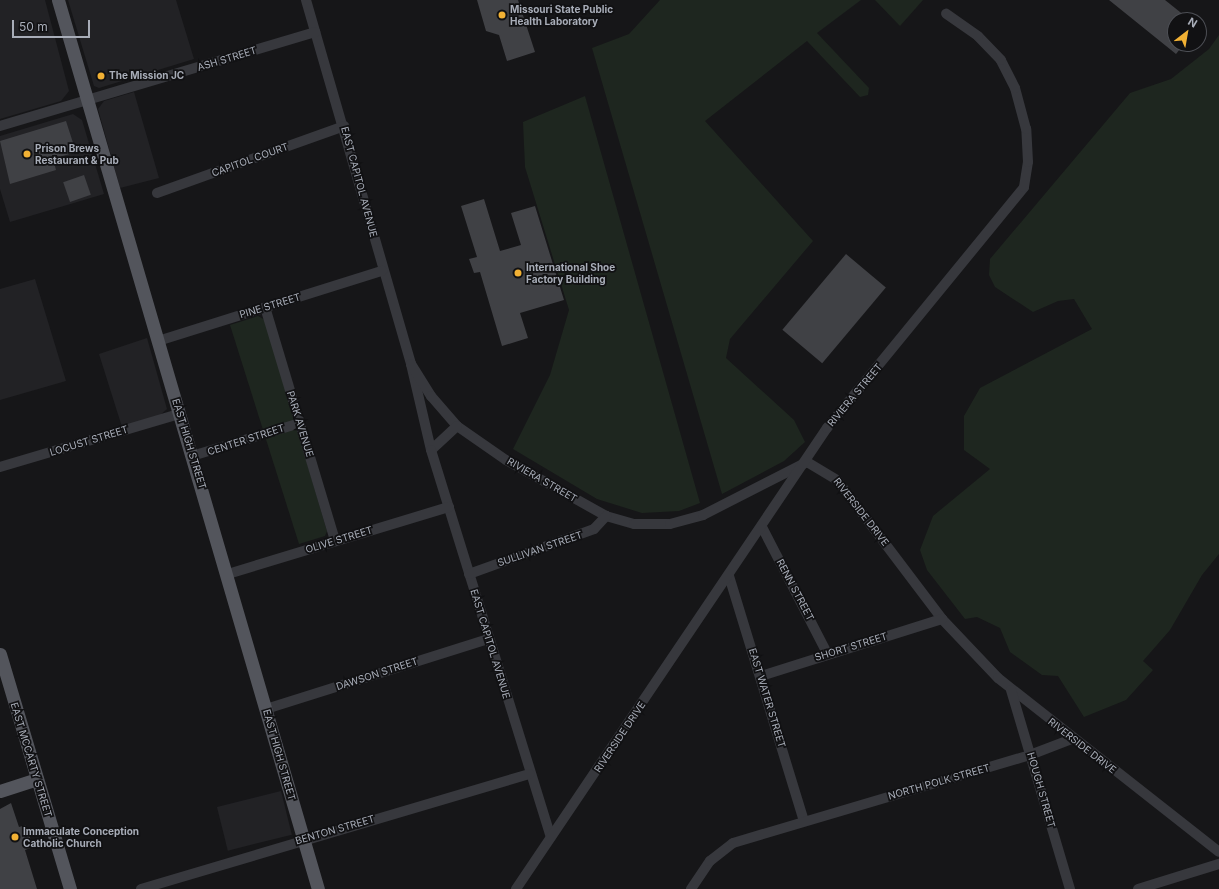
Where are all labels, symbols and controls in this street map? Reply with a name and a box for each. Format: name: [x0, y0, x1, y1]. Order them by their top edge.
place label: Missouri State Public Health Laboratory: [510, 3, 613, 26]
marker: Missouri State Public Health Laboratory: [497, 10, 507, 20]
scale bar: [14, 12, 92, 38]
north arrow: [1167, 12, 1207, 52]
text: N: [1185, 14, 1200, 31]
text: 50 m: [19, 19, 48, 34]
street label: ASH STREET: [196, 44, 258, 74]
place label: The Mission JC: [109, 70, 184, 82]
marker: The Mission JC: [96, 71, 106, 81]
street label: EAST CAPITOL AVENUE: [338, 125, 380, 239]
street label: CAPITOL COURT: [210, 141, 290, 179]
place label: Prison Brews Restaurant & Pub: [35, 142, 119, 166]
marker: Prison Brews Restaurant & Pub: [22, 149, 32, 159]
place label: International Shoe Factory Building: [526, 261, 615, 284]
marker: International Shoe Factory Building: [513, 268, 523, 278]
street label: PINE STREET: [238, 291, 302, 321]
street label: RIVIERA STREET: [825, 361, 885, 429]
street label: PARK AVENUE: [284, 389, 316, 459]
street label: EAST HIGH STREET: [169, 397, 209, 491]
street label: CENTER STREET: [206, 422, 286, 458]
street label: LOCUST STREET: [48, 423, 130, 459]
street label: RIVIERA STREET: [505, 455, 579, 505]
street label: RIVERSIDE DRIVE: [831, 476, 891, 548]
street label: OLIVE STREET: [304, 524, 374, 556]
street label: SULLIVAN STREET: [496, 529, 584, 569]
street label: RENN STREET: [774, 557, 816, 623]
street label: EAST CAPITOL AVENUE: [468, 588, 512, 700]
street label: SHORT STREET: [813, 630, 889, 664]
street label: EAST WATER STREET: [746, 647, 788, 749]
street label: DAWSON STREET: [335, 655, 419, 693]
street label: RIVERSIDE DRIVE: [592, 699, 648, 775]
street label: EAST MCCARTY STREET: [8, 701, 54, 819]
street label: EAST HIGH STREET: [260, 708, 298, 802]
street label: RIVERSIDE DRIVE: [1046, 716, 1118, 776]
street label: HOUGH STREET: [1024, 751, 1058, 829]
street label: NORTH POLK STREET: [887, 762, 991, 802]
street label: BENTON STREET: [294, 813, 376, 847]
place label: Immaculate Conception Catholic Church: [23, 825, 139, 848]
marker: Immaculate Conception Catholic Church: [10, 832, 20, 842]

